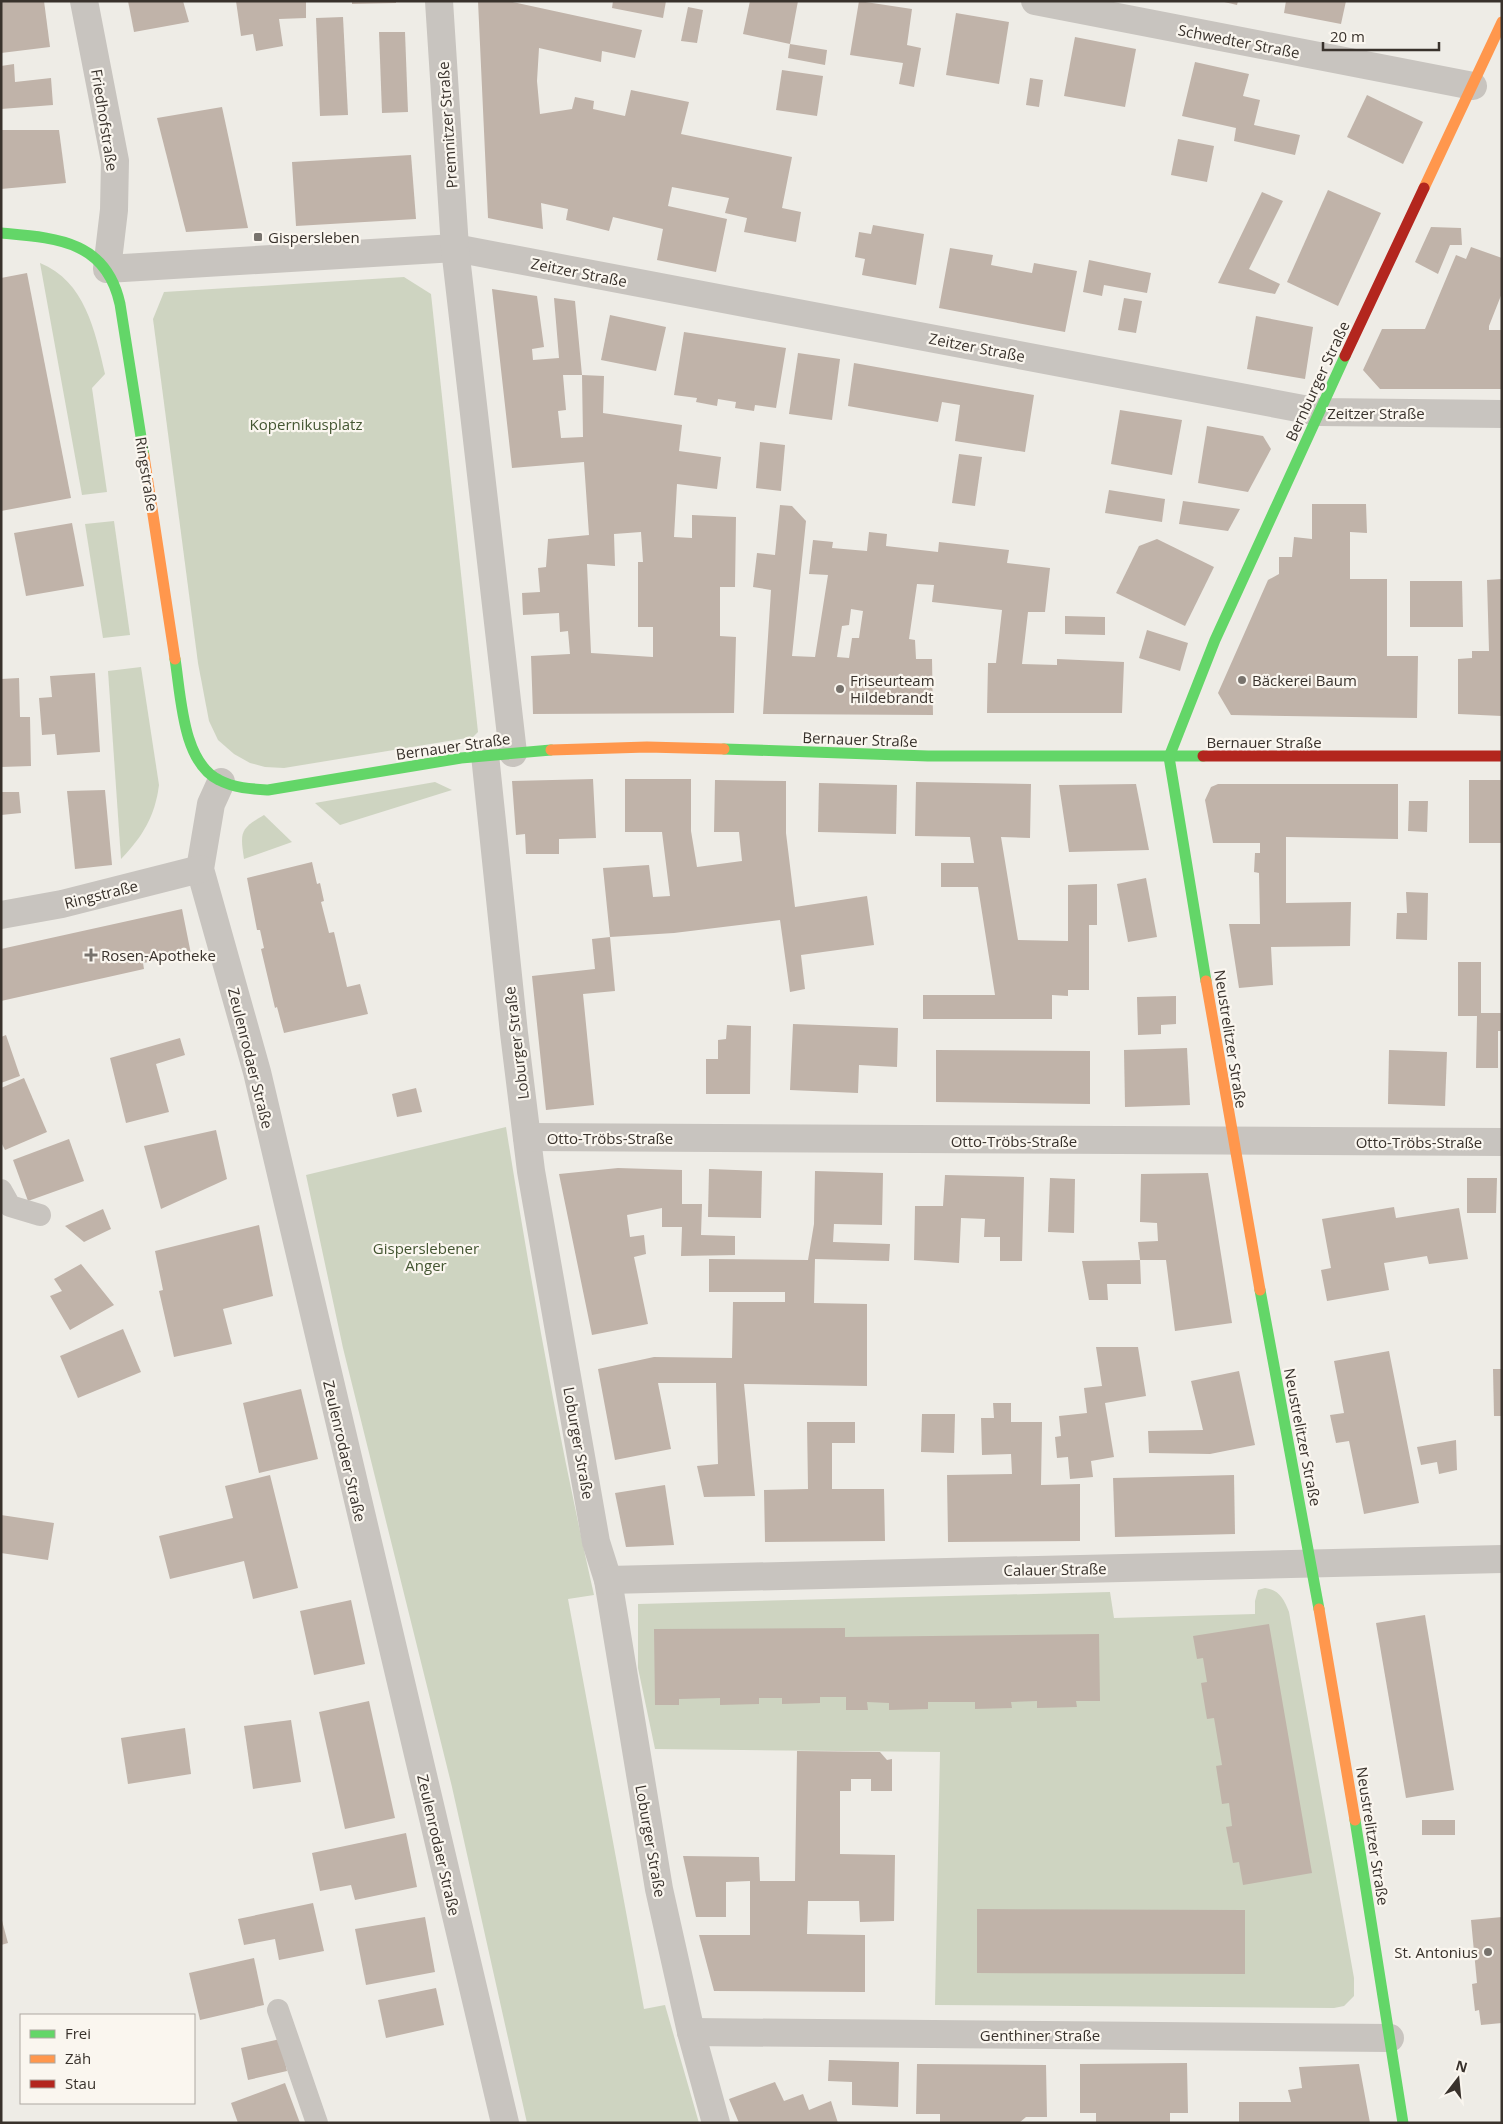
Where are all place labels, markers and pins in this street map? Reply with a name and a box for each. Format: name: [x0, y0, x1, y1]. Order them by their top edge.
place label: Gispersleben: [268, 227, 360, 247]
marker: Gispersleben: [252, 231, 264, 243]
place label: Friseurteam Hildebrandt: [850, 670, 935, 707]
place label: Bäckerei Baum: [1252, 670, 1357, 690]
marker: Bäckerei Baum: [1236, 674, 1248, 686]
marker: Friseurteam Hildebrandt: [834, 683, 846, 695]
place label: Rosen-Apotheke: [101, 945, 216, 965]
marker: Rosen-Apotheke: [85, 949, 97, 961]
place label: St. Antonius: [1394, 1942, 1478, 1962]
marker: St. Antonius: [1482, 1946, 1494, 1958]

